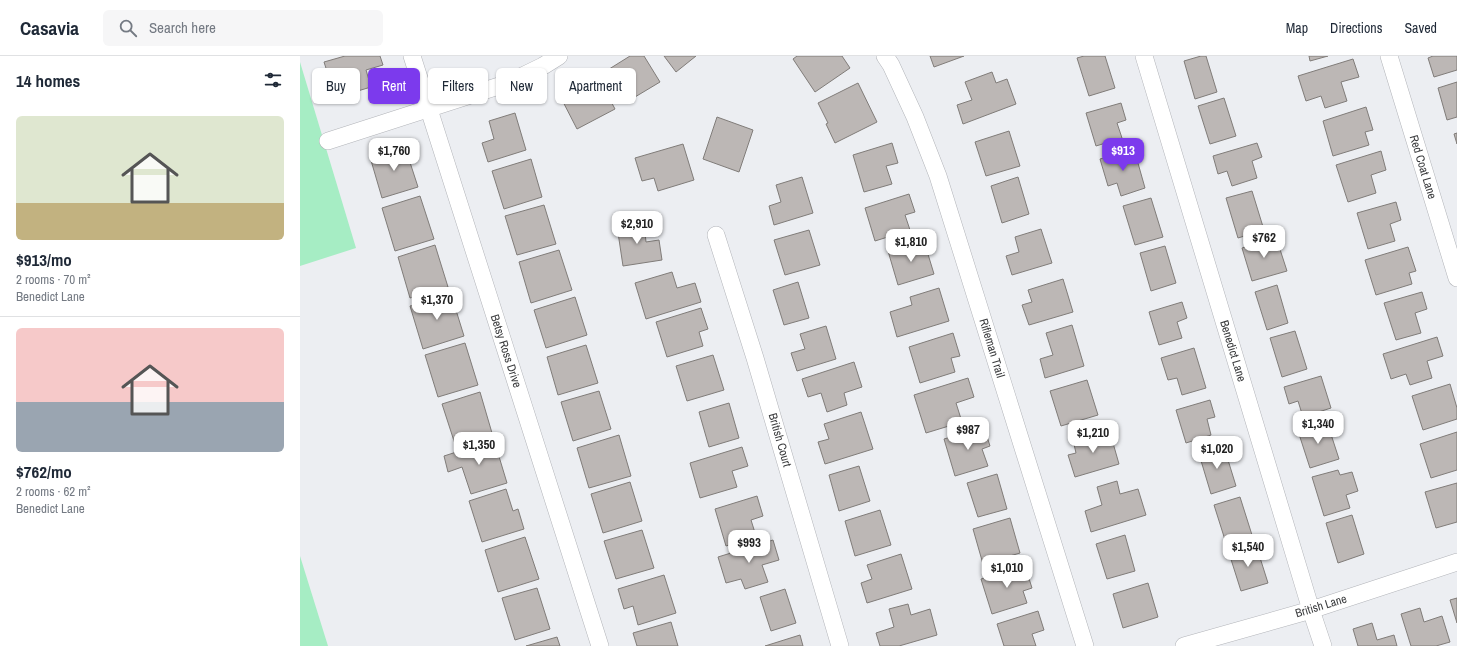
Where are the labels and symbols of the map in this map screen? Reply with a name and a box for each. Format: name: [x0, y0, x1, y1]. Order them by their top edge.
street label: Red Coat Lane: [1406, 133, 1440, 201]
pin: $1,760: [361, 138, 427, 172]
pin: $913: [1099, 138, 1147, 172]
pin: $2,910: [604, 211, 670, 245]
pin: $762: [1240, 225, 1288, 259]
pin: $1,810: [878, 229, 944, 263]
pin: $1,370: [404, 287, 470, 321]
street label: Betsy Ross Drive: [487, 312, 525, 390]
street label: Rifleman Trail: [975, 316, 1009, 380]
street label: Benedict Lane: [1216, 318, 1250, 384]
street label: British Court: [765, 411, 795, 469]
pin: $1,340: [1285, 411, 1351, 445]
pin: $987: [944, 417, 992, 451]
pin: $1,210: [1060, 420, 1126, 454]
pin: $1,350: [446, 432, 512, 466]
pin: $1,020: [1184, 436, 1250, 470]
pin: $993: [725, 530, 773, 564]
pin: $1,540: [1215, 534, 1281, 568]
pin: $1,010: [974, 555, 1040, 589]
street label: British Lane: [1293, 591, 1349, 621]

